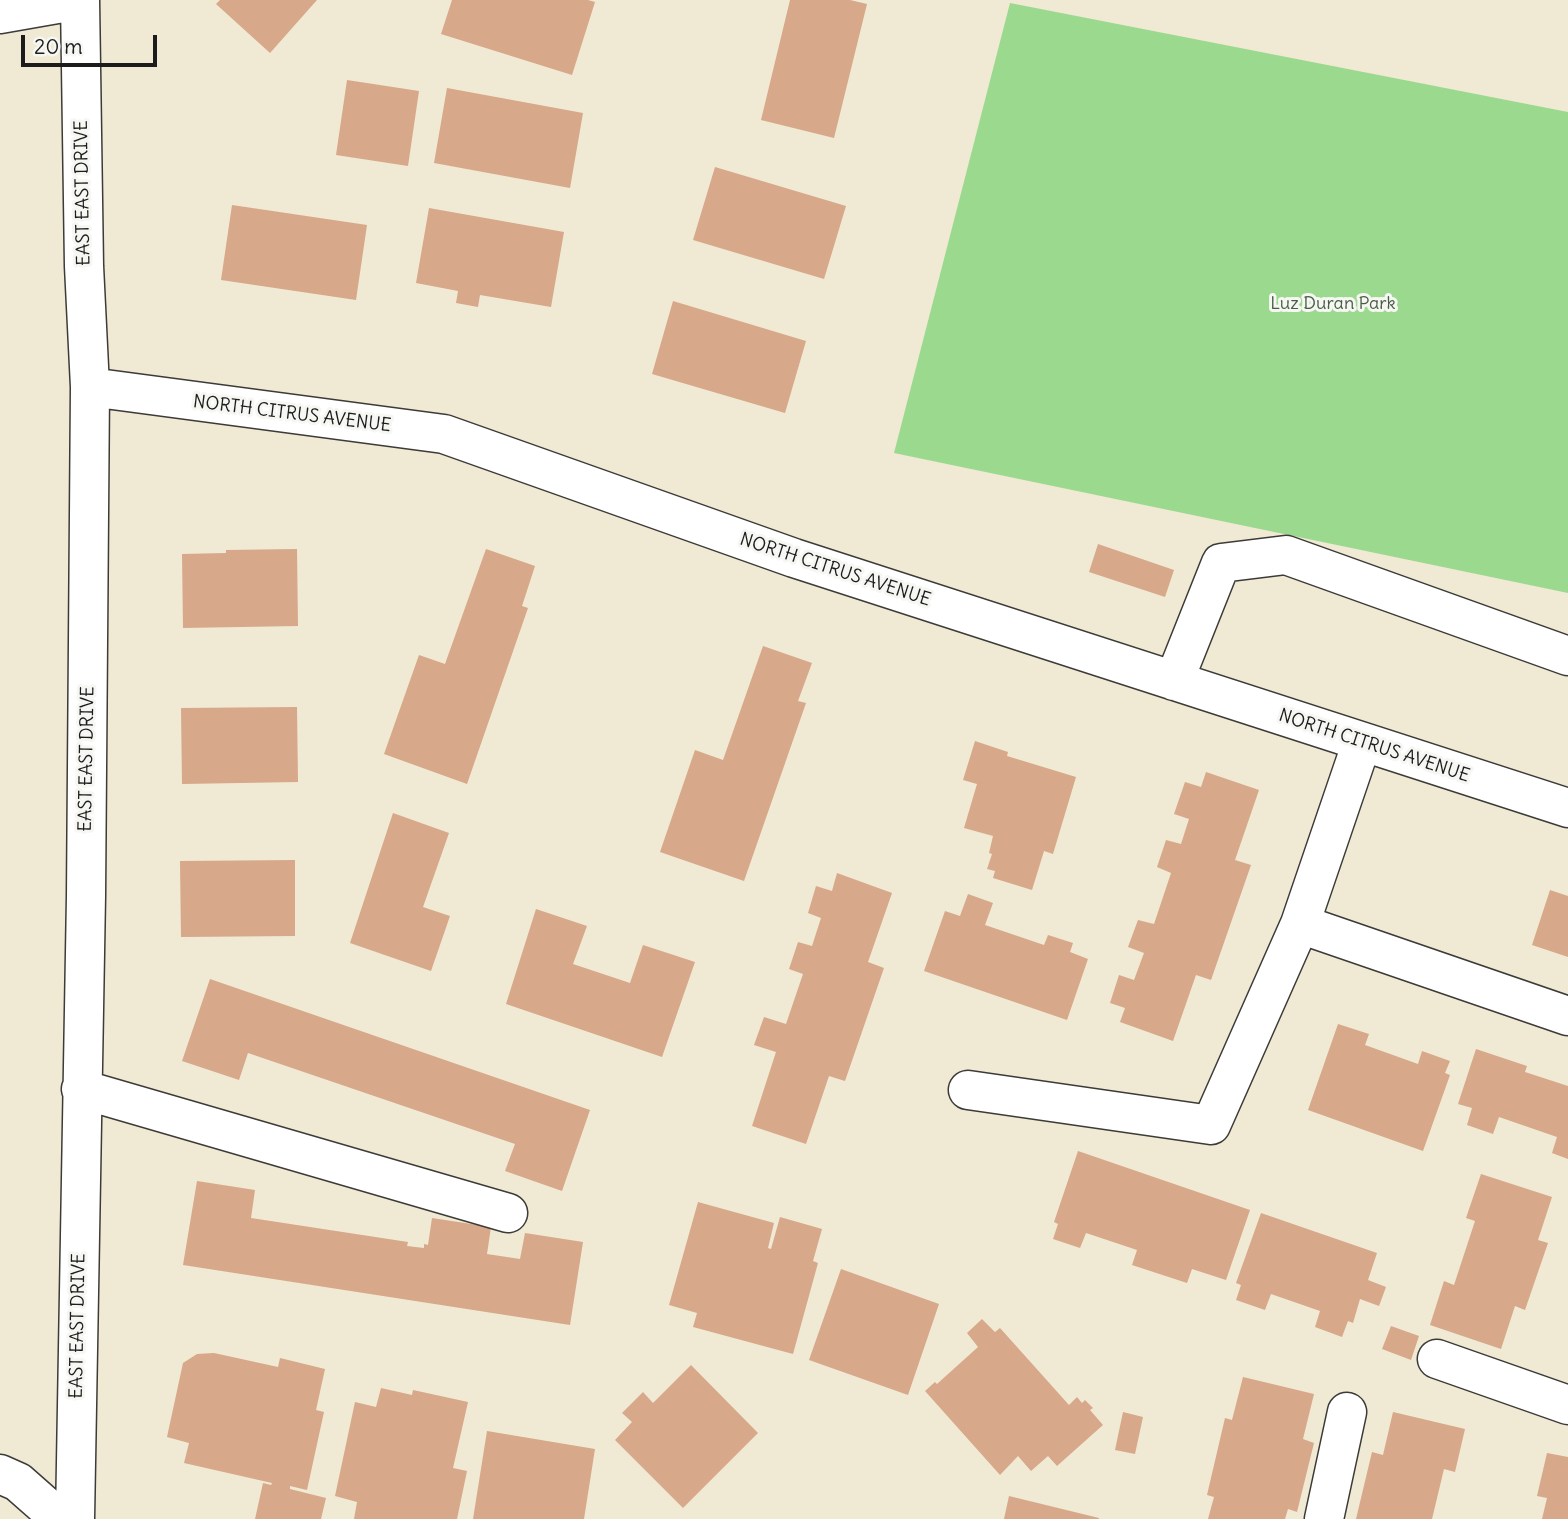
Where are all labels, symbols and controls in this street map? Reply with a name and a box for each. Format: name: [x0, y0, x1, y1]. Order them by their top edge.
scale bar: [24, 21, 161, 65]
text: 20 m: [34, 33, 83, 60]
street label: EAST EAST DRIVE: [71, 120, 95, 266]
park label: Luz Duran Park: [1270, 293, 1396, 315]
street label: NORTH CITRUS AVENUE: [192, 391, 392, 437]
street label: NORTH CITRUS AVENUE: [737, 529, 933, 611]
street label: EAST EAST DRIVE: [75, 686, 99, 832]
street label: NORTH CITRUS AVENUE: [1276, 705, 1472, 787]
street label: EAST EAST DRIVE: [66, 1253, 90, 1399]

